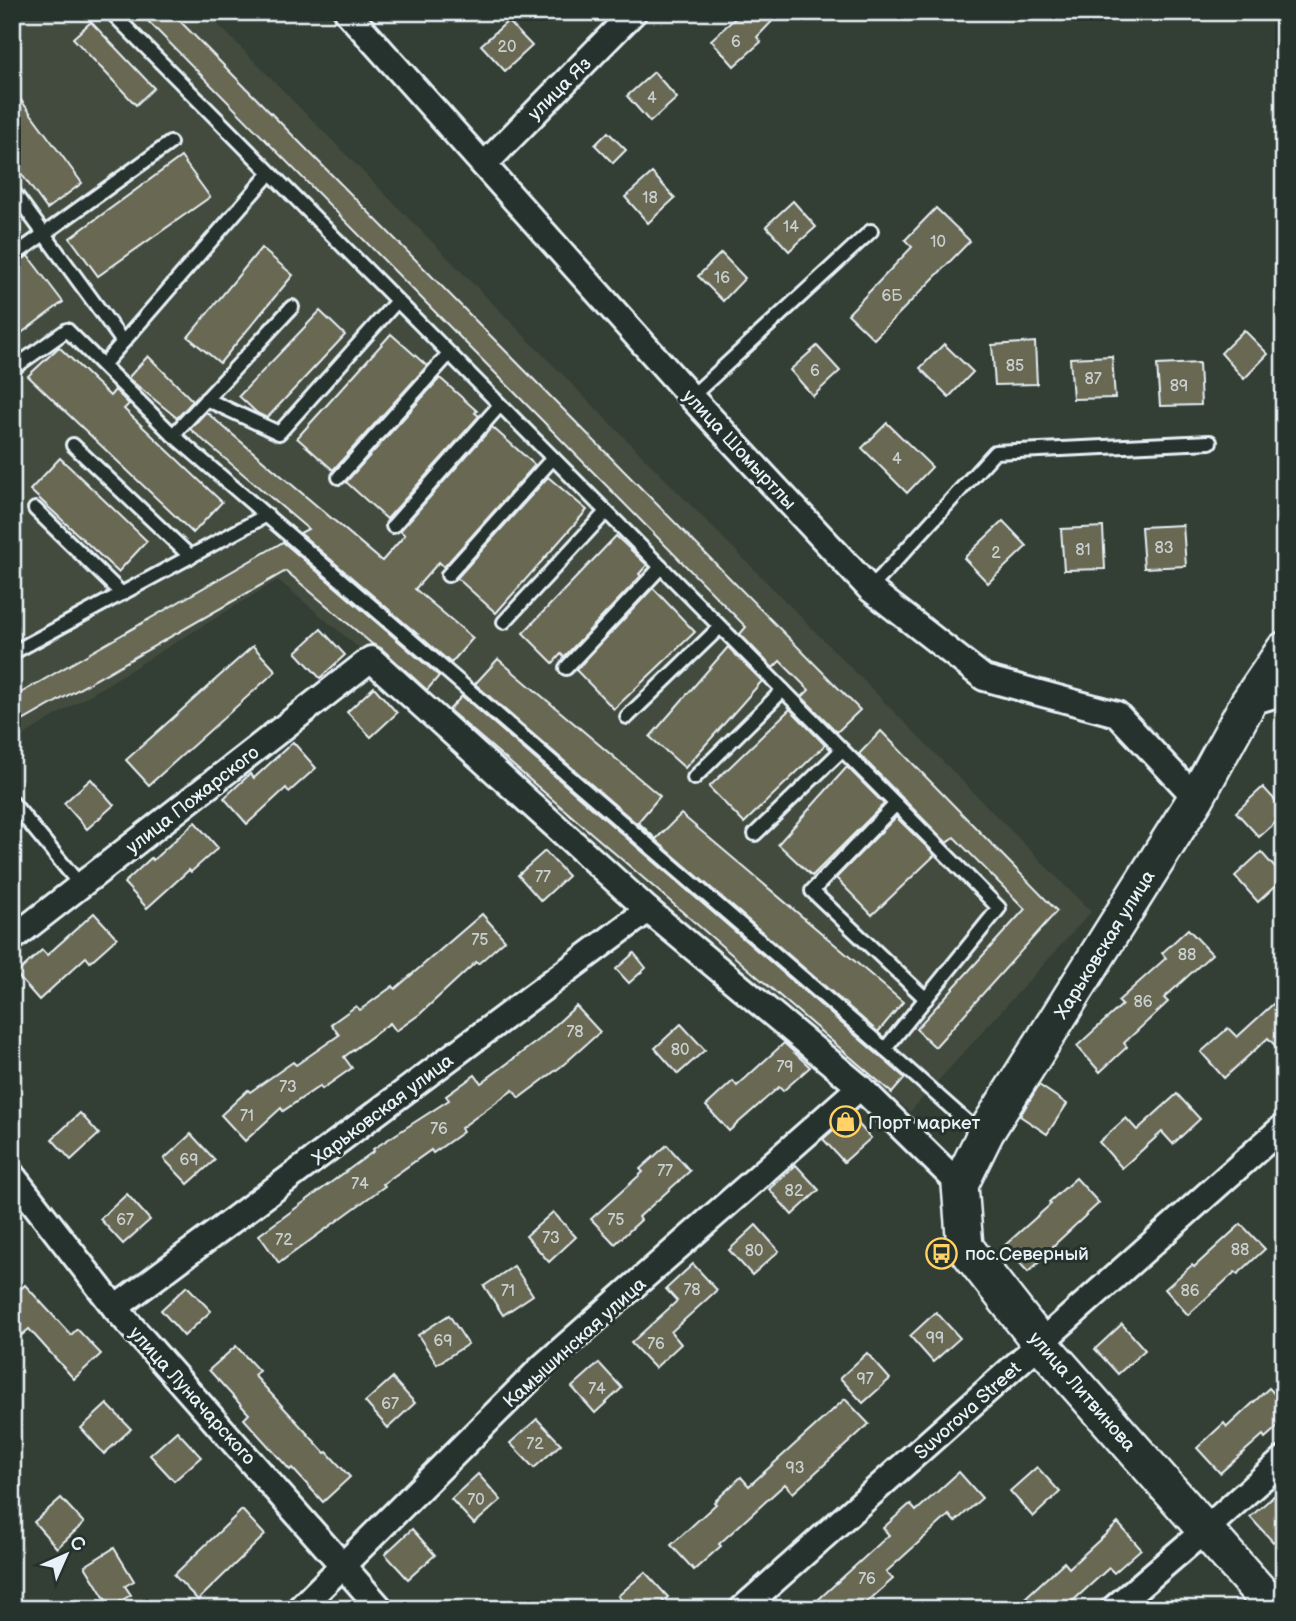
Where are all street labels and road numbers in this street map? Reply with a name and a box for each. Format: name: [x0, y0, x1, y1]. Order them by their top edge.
street label: улица Яз: [524, 53, 597, 126]
street label: улица Шомыртлы: [677, 385, 800, 515]
street label: улица Пожарского: [122, 741, 264, 859]
street label: Харьковская улица: [1050, 866, 1160, 1023]
street label: Харьковская улица: [308, 1050, 458, 1171]
street label: Камышинская улица: [499, 1273, 651, 1413]
street label: улица Луначарского: [124, 1322, 260, 1470]
street label: улица Литвинова: [1023, 1327, 1140, 1457]
street label: Suvorova Street: [910, 1357, 1026, 1465]

